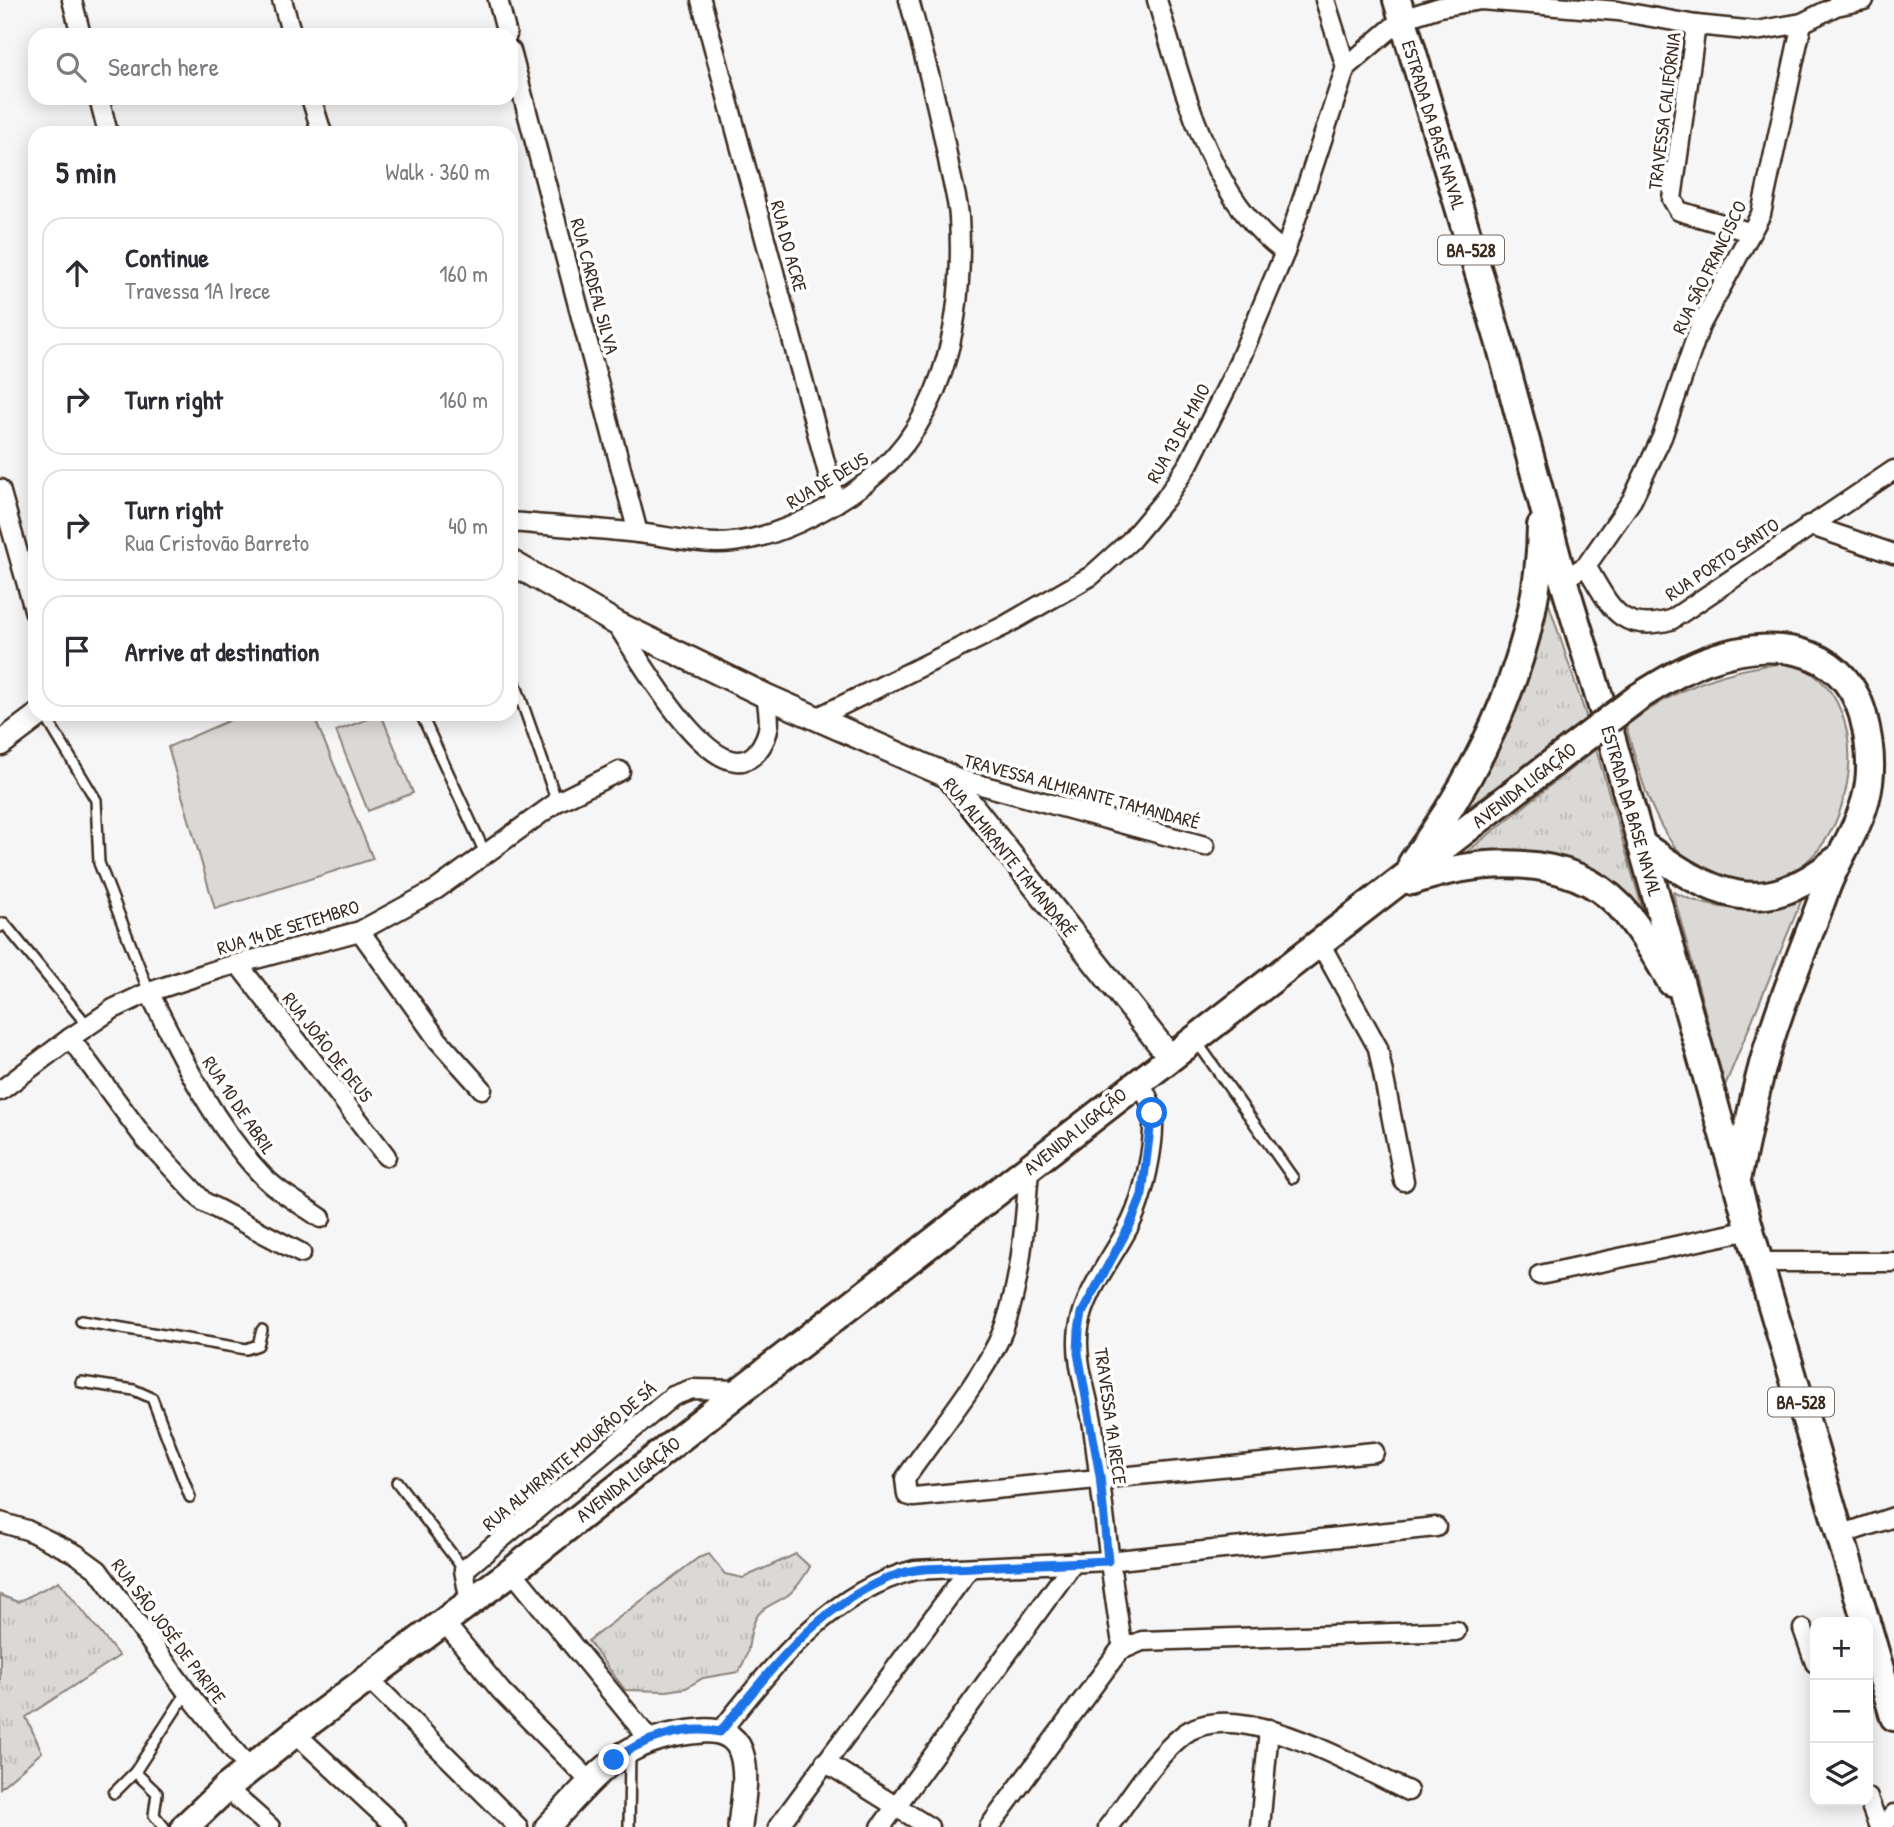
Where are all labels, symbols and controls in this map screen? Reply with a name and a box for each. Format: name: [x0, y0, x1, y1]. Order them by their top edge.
search box: [28, 28, 518, 105]
street label: TRAVESSA CALIFÓRNIA: [1641, 31, 1687, 191]
street label: ESTRADA DA BASE NAVAL: [1396, 37, 1472, 213]
icon: search: [52, 48, 90, 86]
text: Search here: [108, 49, 219, 84]
text: 5 min: [56, 152, 116, 192]
text: Walk · 360 m: [385, 156, 490, 187]
street label: RUA SÃO FRANCISCO: [1665, 196, 1753, 338]
street label: RUA DO ACRE: [764, 198, 814, 295]
street label: RUA CARDEAL SILVA: [564, 215, 626, 357]
road number: BA-528: [1438, 236, 1504, 264]
text: Continue: [125, 240, 209, 275]
icon: ahead: [58, 254, 96, 292]
text: 160 m: [439, 258, 488, 289]
text: Travessa 1A Irece: [125, 275, 270, 306]
street label: RUA 13 DE MAIO: [1140, 379, 1216, 487]
icon: right: [58, 380, 96, 418]
text: Turn right: [125, 382, 223, 417]
text: 160 m: [439, 384, 488, 415]
street label: RUA DE DEUS: [781, 445, 873, 515]
text: Turn right: [125, 492, 223, 527]
icon: right: [58, 506, 96, 544]
text: 40 m: [448, 510, 488, 541]
street label: RUA PORTO SANTO: [1660, 511, 1784, 607]
text: Rua Cristovão Barreto: [125, 527, 309, 558]
icon: arrive: [58, 632, 96, 670]
text: Arrive at destination: [125, 634, 320, 669]
street label: ESTRADA DA BASE NAVAL: [1595, 723, 1669, 899]
street label: AVENIDA LIGAÇÃO: [1466, 736, 1582, 834]
street label: TRAVESSA ALMIRANTE TAMANDARÉ: [961, 747, 1203, 835]
street label: RUA ALMIRANTE TAMANDARÉ: [937, 772, 1083, 943]
street label: RUA 14 DE SETEMBRO: [214, 893, 362, 961]
street label: RUA JOÃO DE DEUS: [277, 987, 379, 1108]
street label: RUA 10 DE ABRIL: [197, 1051, 281, 1159]
street label: AVENIDA LIGAÇÃO: [1018, 1081, 1132, 1181]
route start: [1136, 1097, 1167, 1128]
street label: TRAVESSA 1A IRECE: [1089, 1346, 1134, 1487]
street label: RUA ALMIRANTE MOURÃO DE SÁ: [477, 1376, 661, 1536]
road number: BA-528: [1768, 1387, 1834, 1416]
street label: AVENIDA LIGAÇÃO: [570, 1430, 686, 1528]
street label: RUA SÃO JOSÉ DE PARIPE: [106, 1553, 233, 1709]
map controls: [1810, 1617, 1873, 1806]
button: +: [1810, 1617, 1873, 1680]
button: −: [1810, 1680, 1873, 1743]
button: layers: [1810, 1743, 1873, 1806]
route end: [598, 1744, 629, 1775]

